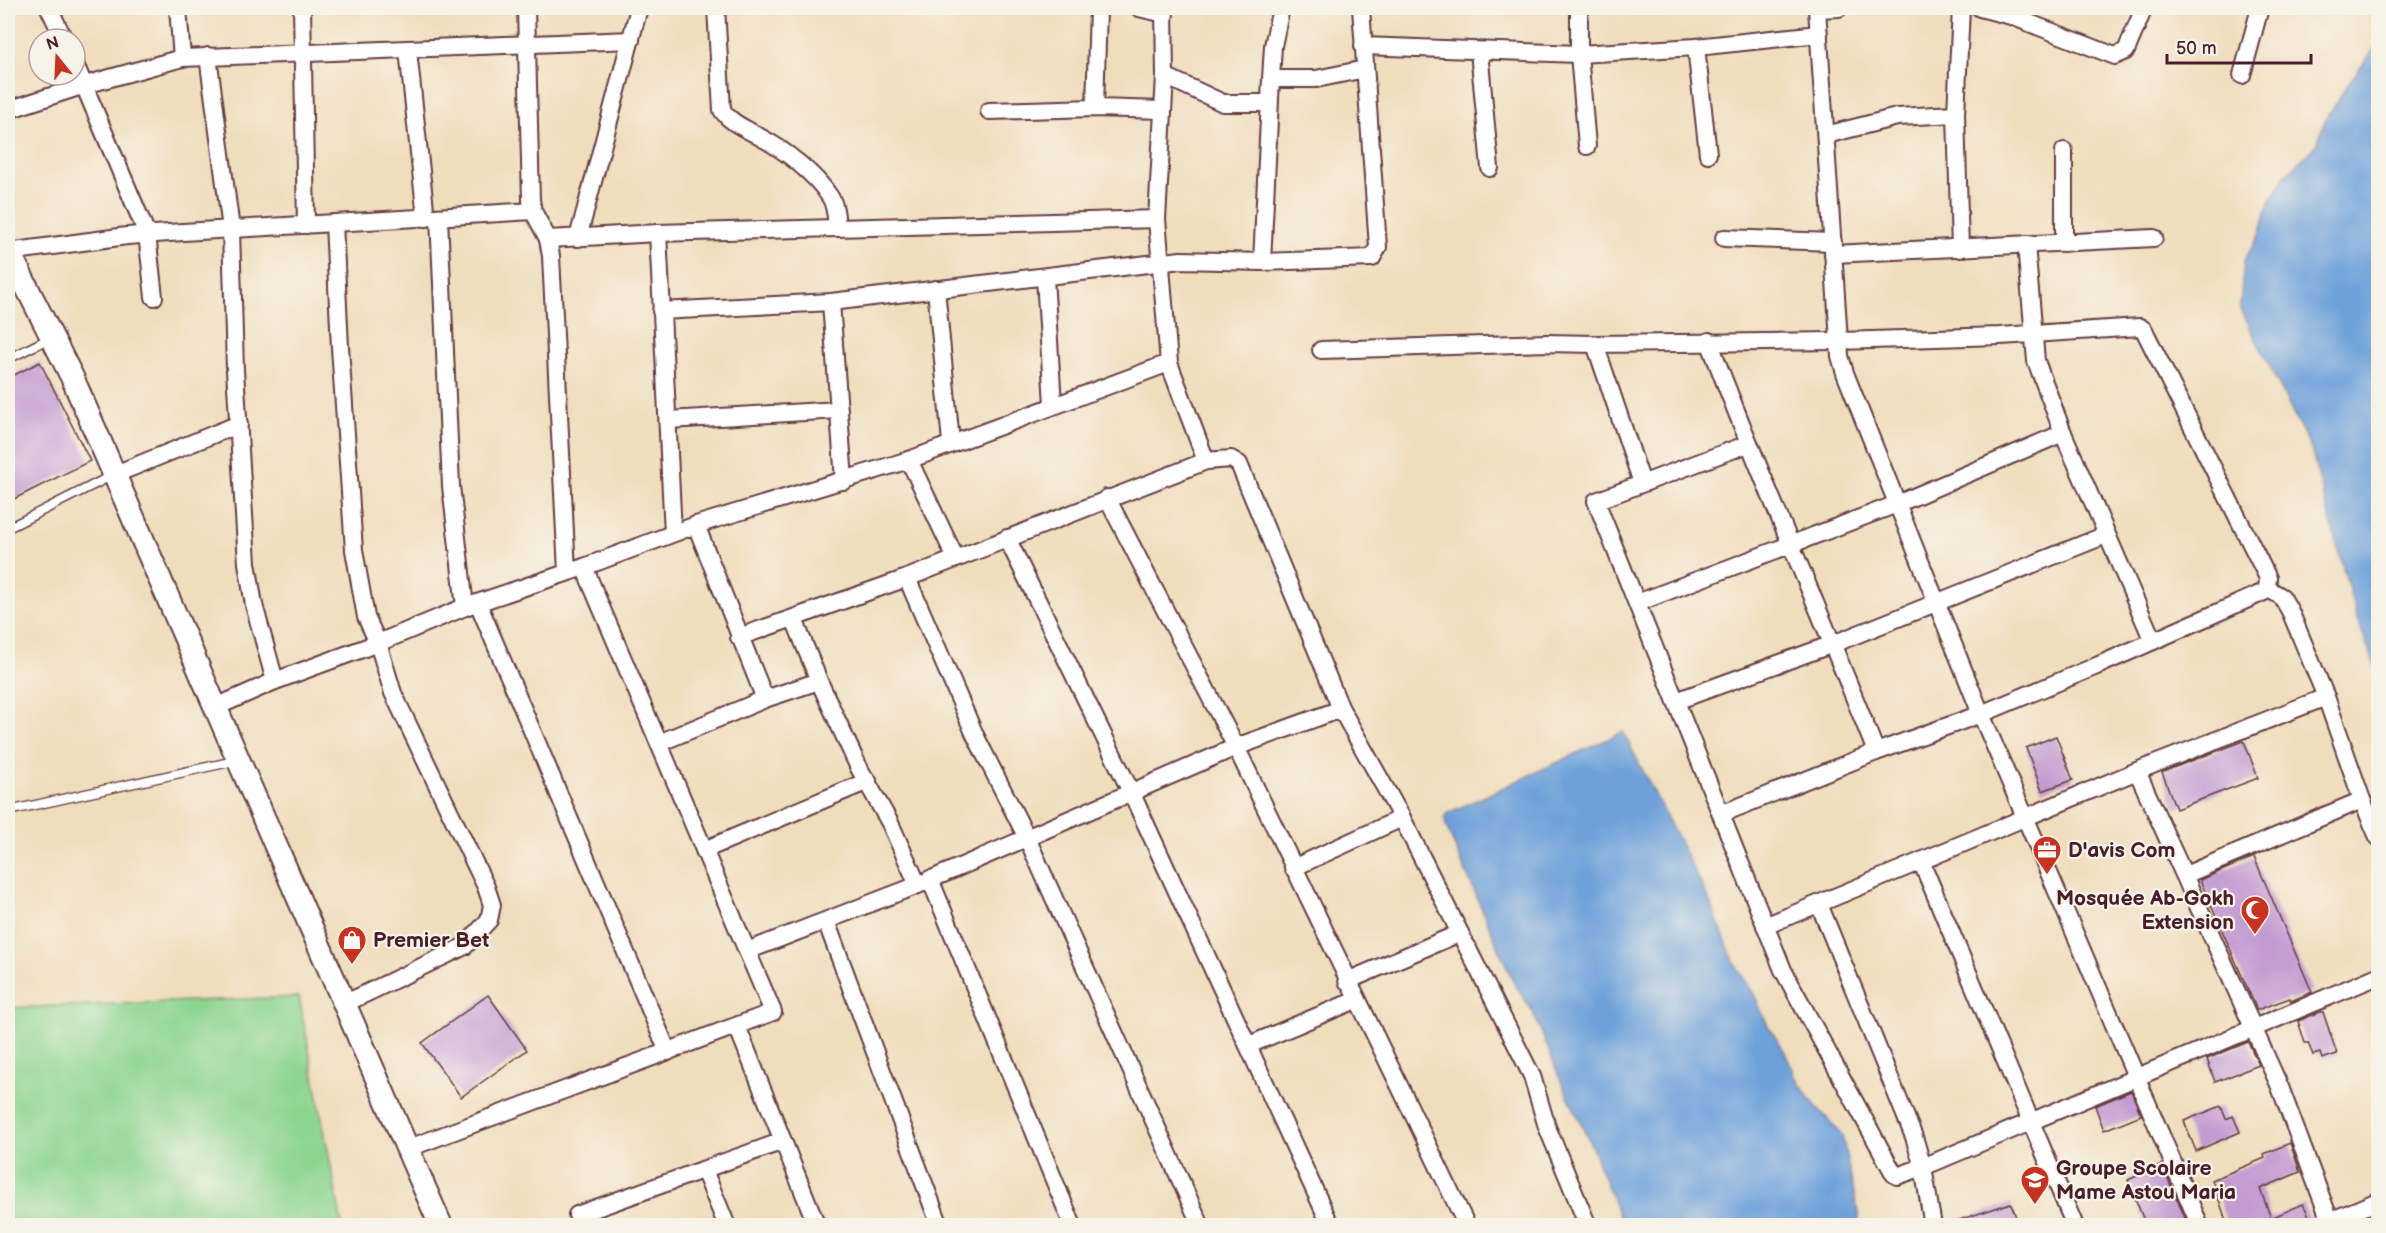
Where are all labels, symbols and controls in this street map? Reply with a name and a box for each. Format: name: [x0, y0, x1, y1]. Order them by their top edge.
north arrow: [27, 27, 87, 87]
scale bar: [2167, 27, 2311, 65]
text: N: [44, 33, 61, 55]
text: 50 m: [2176, 38, 2217, 59]
office icon: D'avis Com: [2031, 834, 2063, 876]
place label: D'avis Com: [2068, 838, 2175, 863]
place label: Mosquée Ab-Gokh Extension: [2056, 886, 2234, 935]
mosque icon: Mosquée Ab-Gokh Extension: [2239, 894, 2271, 936]
shop icon: Premier Bet: [336, 924, 368, 966]
place label: Premier Bet: [373, 928, 489, 953]
place label: Groupe Scolaire Mame Astou Maria: [2056, 1156, 2236, 1205]
school or university icon: Groupe Scolaire Mame Astou Maria: [2019, 1164, 2051, 1206]

